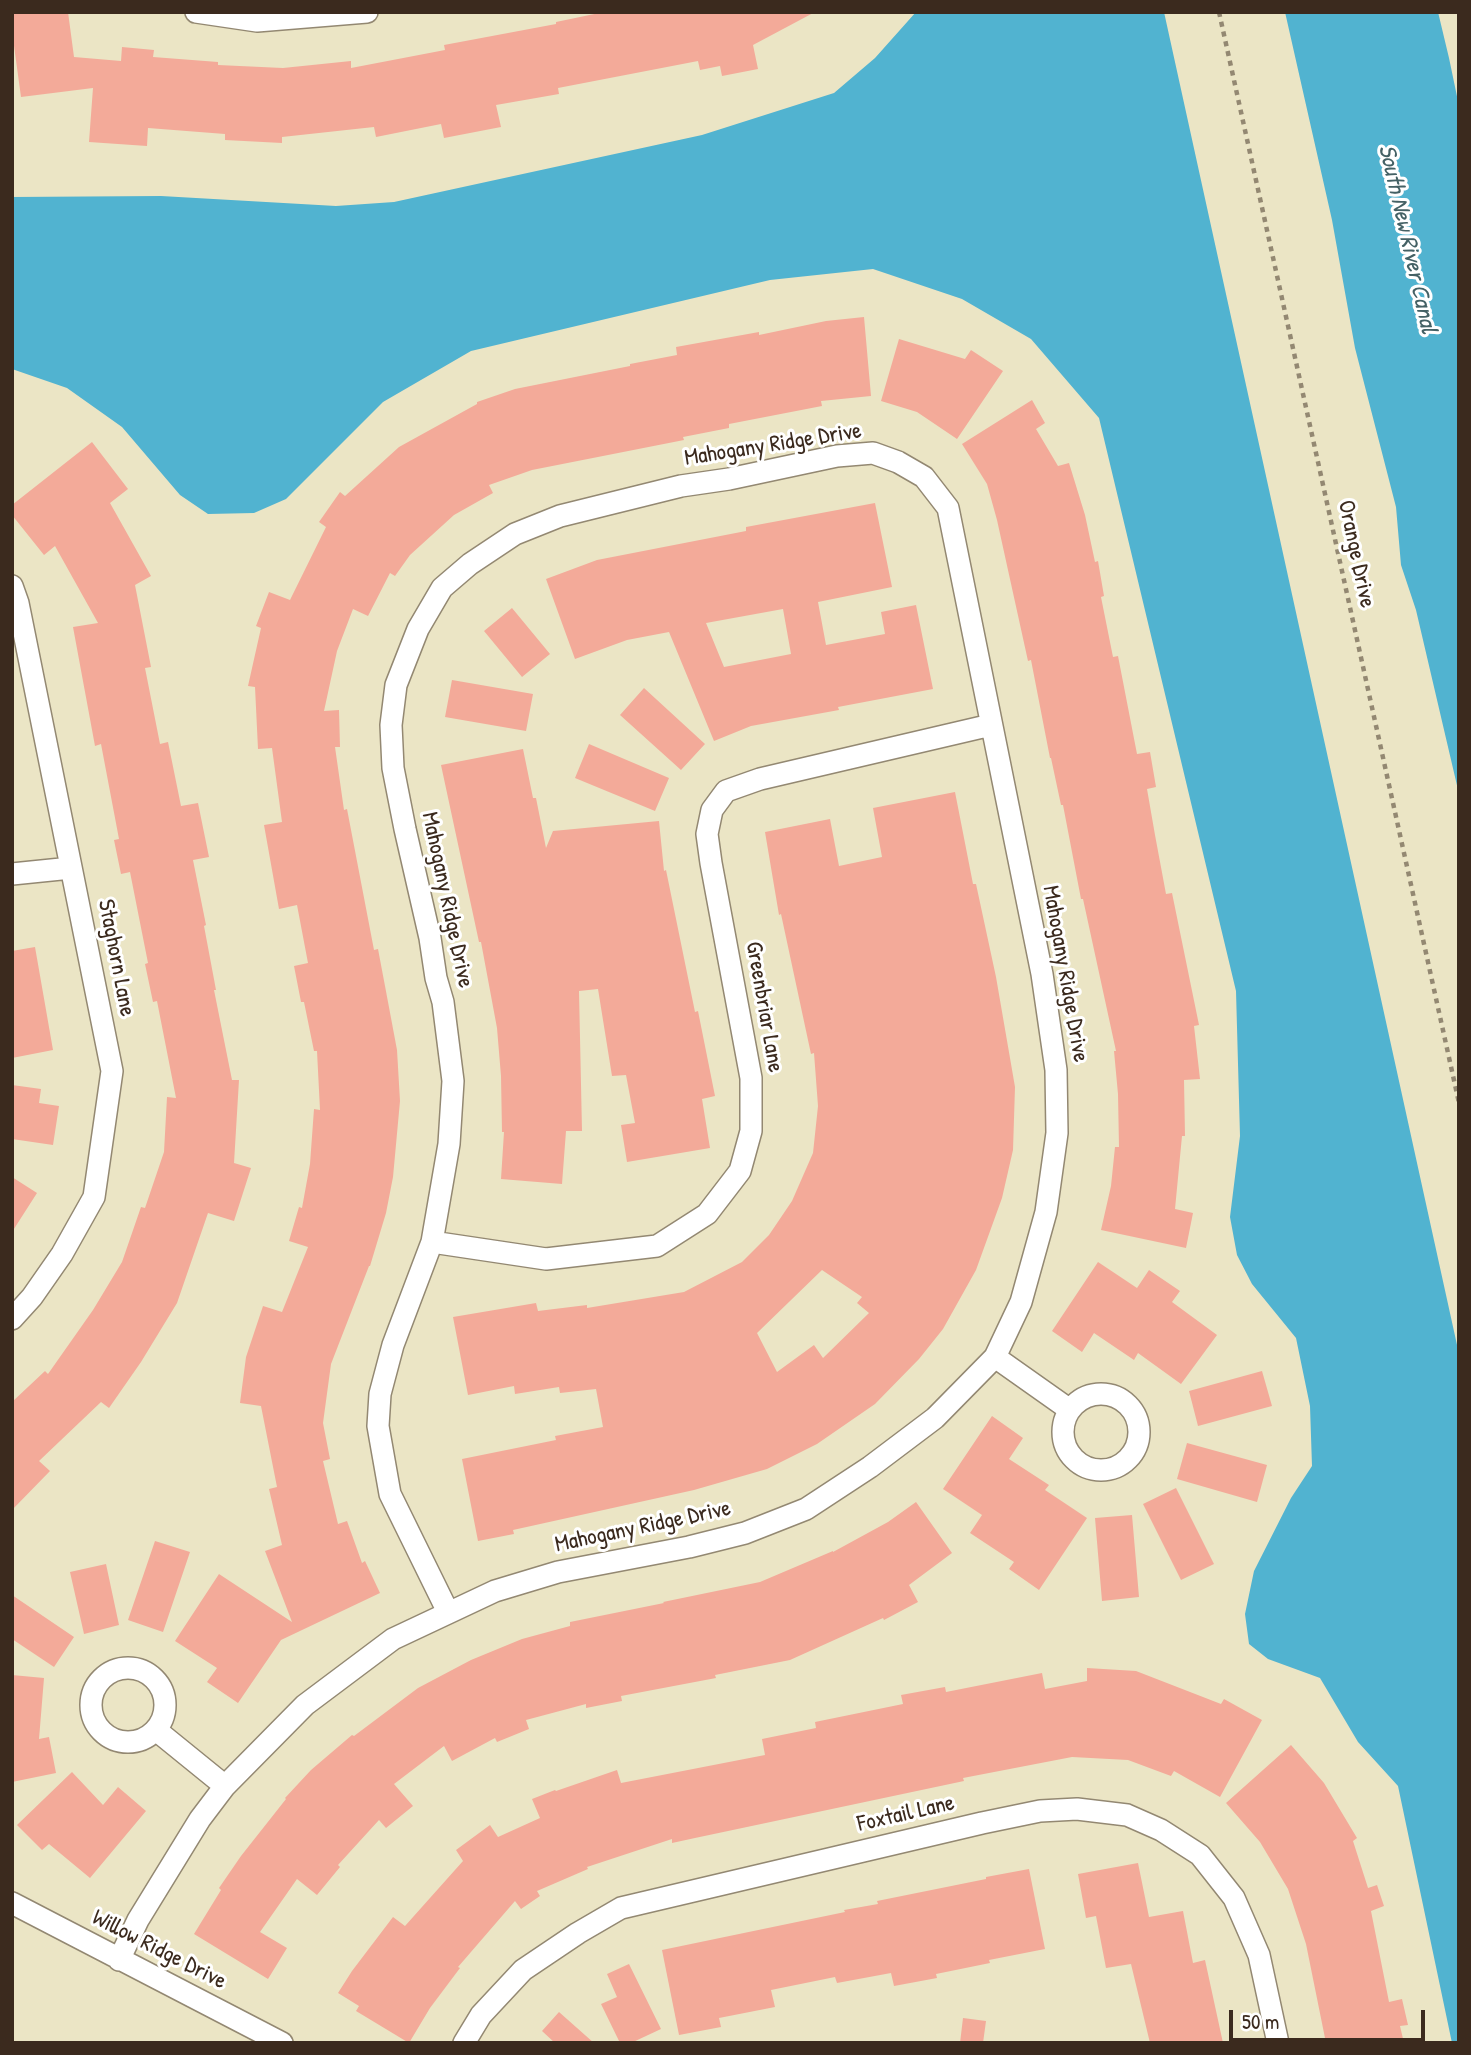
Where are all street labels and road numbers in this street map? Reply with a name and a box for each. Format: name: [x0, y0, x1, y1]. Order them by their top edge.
street label: Mahogany Ridge Drive: [683, 417, 863, 473]
street label: Orange Drive: [1331, 498, 1381, 610]
street label: Mahogany Ridge Drive: [415, 810, 479, 990]
street label: Mahogany Ridge Drive: [1036, 884, 1094, 1064]
street label: Staghorn Lane: [91, 897, 141, 1019]
street label: Greenbriar Lane: [739, 939, 789, 1075]
street label: Mahogany Ridge Drive: [553, 1495, 733, 1559]
street label: Foxtail Lane: [855, 1789, 957, 1839]
street label: Willow Ridge Drive: [87, 1904, 231, 1996]

